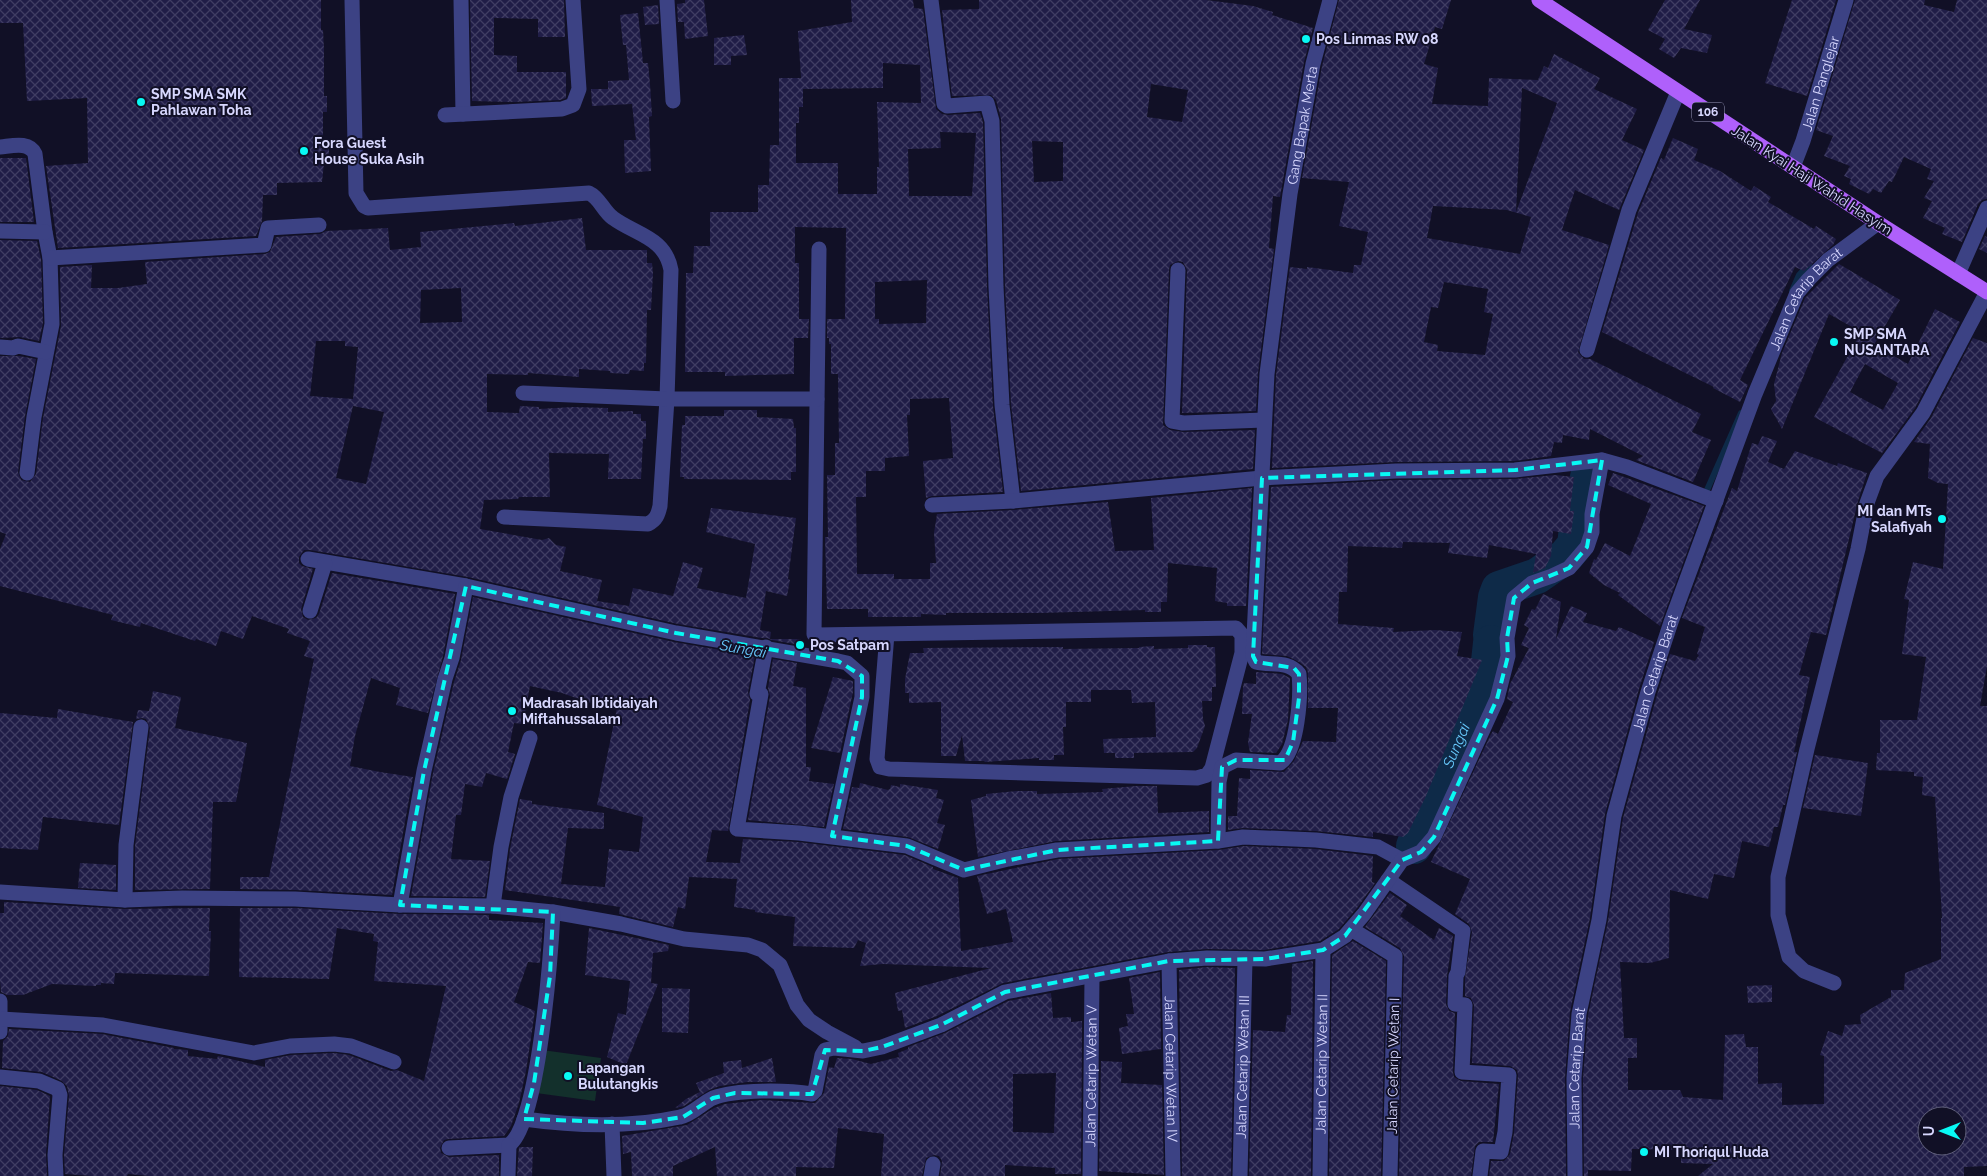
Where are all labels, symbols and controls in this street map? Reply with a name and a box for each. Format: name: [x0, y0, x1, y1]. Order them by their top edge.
place label: Pos Linmas RW 08: [1316, 31, 1439, 47]
marker: Pos Linmas RW 08: [1300, 33, 1312, 45]
street label: Jalan Panglejar: [1799, 34, 1843, 133]
street label: Gang Bapak Merta: [1284, 65, 1320, 186]
place label: SMP SMA SMK Pahlawan Toha: [151, 86, 252, 118]
marker: SMP SMA SMK Pahlawan Toha: [135, 96, 147, 108]
road number: 106: [1692, 102, 1724, 121]
street label: Jalan Kyai Haji Wahid Hasyim: [1729, 122, 1895, 238]
place label: Fora Guest House Suka Asih: [314, 135, 424, 167]
marker: Fora Guest House Suka Asih: [298, 145, 310, 157]
street label: Jalan Cetarip Barat: [1766, 244, 1846, 352]
place label: SMP SMA NUSANTARA: [1844, 326, 1930, 358]
marker: SMP SMA NUSANTARA: [1828, 336, 1840, 348]
place label: MI dan MTs Salafiyah: [1857, 503, 1932, 535]
marker: MI dan MTs Salafiyah: [1936, 513, 1948, 525]
street label: Jalan Cetarip Barat: [1629, 612, 1681, 734]
water label: Sungai: [717, 636, 768, 662]
place label: Pos Satpam: [810, 637, 889, 653]
marker: Pos Satpam: [794, 639, 806, 651]
place label: Madrasah Ibtidaiyah Miftahussalam: [522, 695, 658, 727]
marker: Madrasah Ibtidaiyah Miftahussalam: [506, 705, 518, 717]
water label: Sungai: [1439, 720, 1474, 772]
street label: Jalan Cetarip Wetan II: [1313, 994, 1330, 1134]
street label: Jalan Cetarip Wetan III: [1233, 995, 1252, 1139]
street label: Jalan Cetarip Wetan IV: [1162, 996, 1180, 1143]
street label: Jalan Cetarip Wetan I: [1384, 998, 1402, 1134]
street label: Jalan Cetarip Wetan V: [1082, 1004, 1100, 1147]
street label: Jalan Cetarip Barat: [1566, 1005, 1588, 1129]
place label: Lapangan Bulutangkis: [578, 1060, 658, 1092]
marker: Lapangan Bulutangkis: [562, 1070, 574, 1082]
north arrow: [1917, 1106, 1967, 1156]
text: U: [1921, 1126, 1937, 1136]
place label: MI Thoriqul Huda: [1654, 1144, 1769, 1160]
marker: MI Thoriqul Huda: [1638, 1146, 1650, 1158]

